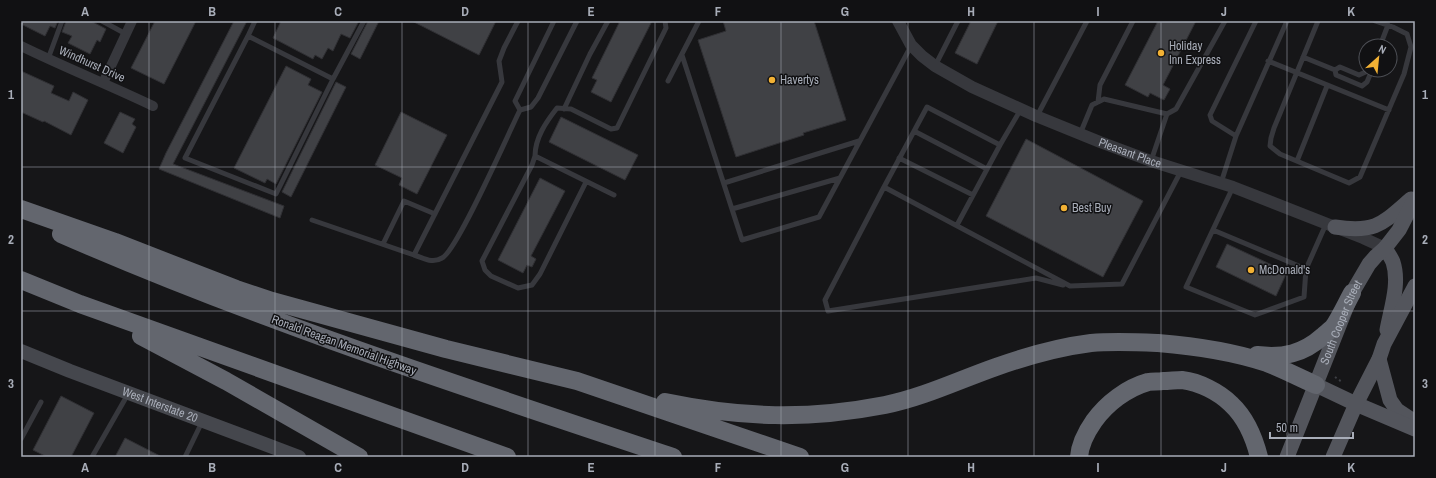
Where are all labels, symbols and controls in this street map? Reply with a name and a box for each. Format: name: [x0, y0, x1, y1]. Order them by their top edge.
text: A: [81, 3, 89, 20]
text: B: [208, 3, 216, 20]
text: C: [334, 3, 342, 20]
text: D: [461, 3, 469, 20]
text: E: [587, 3, 595, 20]
text: F: [715, 3, 722, 20]
text: G: [841, 3, 849, 20]
text: H: [967, 3, 975, 20]
text: I: [1097, 3, 1100, 20]
text: J: [1221, 3, 1227, 20]
text: K: [1347, 3, 1355, 20]
place label: Holiday Inn Express: [1169, 38, 1221, 68]
north arrow: [1358, 38, 1398, 78]
text: N: [1376, 41, 1389, 57]
street label: Windhurst Drive: [56, 42, 128, 86]
marker: Holiday Inn Express: [1156, 48, 1166, 58]
place label: Havertys: [780, 72, 819, 88]
marker: Havertys: [767, 75, 777, 85]
text: 1: [8, 86, 14, 103]
text: 1: [1422, 86, 1428, 103]
street label: Pleasant Place: [1096, 134, 1163, 172]
place label: Best Buy: [1072, 200, 1111, 216]
marker: Best Buy: [1059, 203, 1069, 213]
text: 2: [8, 231, 14, 248]
text: 2: [1422, 231, 1428, 248]
place label: McDonald's: [1259, 262, 1310, 278]
marker: McDonald's: [1246, 265, 1256, 275]
street label: South Cooper Street: [1316, 277, 1366, 367]
street label: Ronald Reagan Memorial Highway: [269, 311, 419, 379]
text: 3: [8, 375, 14, 392]
text: 3: [1422, 375, 1428, 392]
street label: West Interstate 20: [120, 383, 200, 426]
scale bar: [1270, 414, 1353, 440]
text: 50 m: [1276, 420, 1298, 436]
text: A: [81, 459, 89, 476]
text: B: [208, 459, 216, 476]
text: C: [334, 459, 342, 476]
text: D: [461, 459, 469, 476]
text: E: [587, 459, 595, 476]
text: F: [715, 459, 722, 476]
text: G: [841, 459, 849, 476]
text: H: [967, 459, 975, 476]
text: I: [1097, 459, 1100, 476]
text: J: [1221, 459, 1227, 476]
text: K: [1347, 459, 1355, 476]

